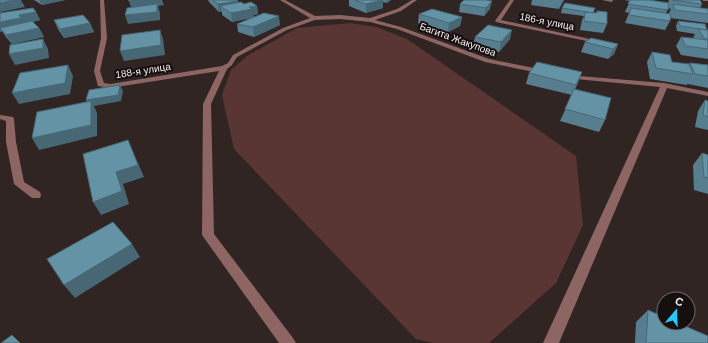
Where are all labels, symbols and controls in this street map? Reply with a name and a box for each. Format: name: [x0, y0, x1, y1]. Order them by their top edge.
street label: 186-я улица: [519, 11, 576, 32]
street label: Багита Жакупова: [418, 21, 498, 59]
street label: 188-я улица: [115, 61, 172, 80]
north arrow: [656, 291, 696, 331]
text: С: [674, 295, 685, 309]

